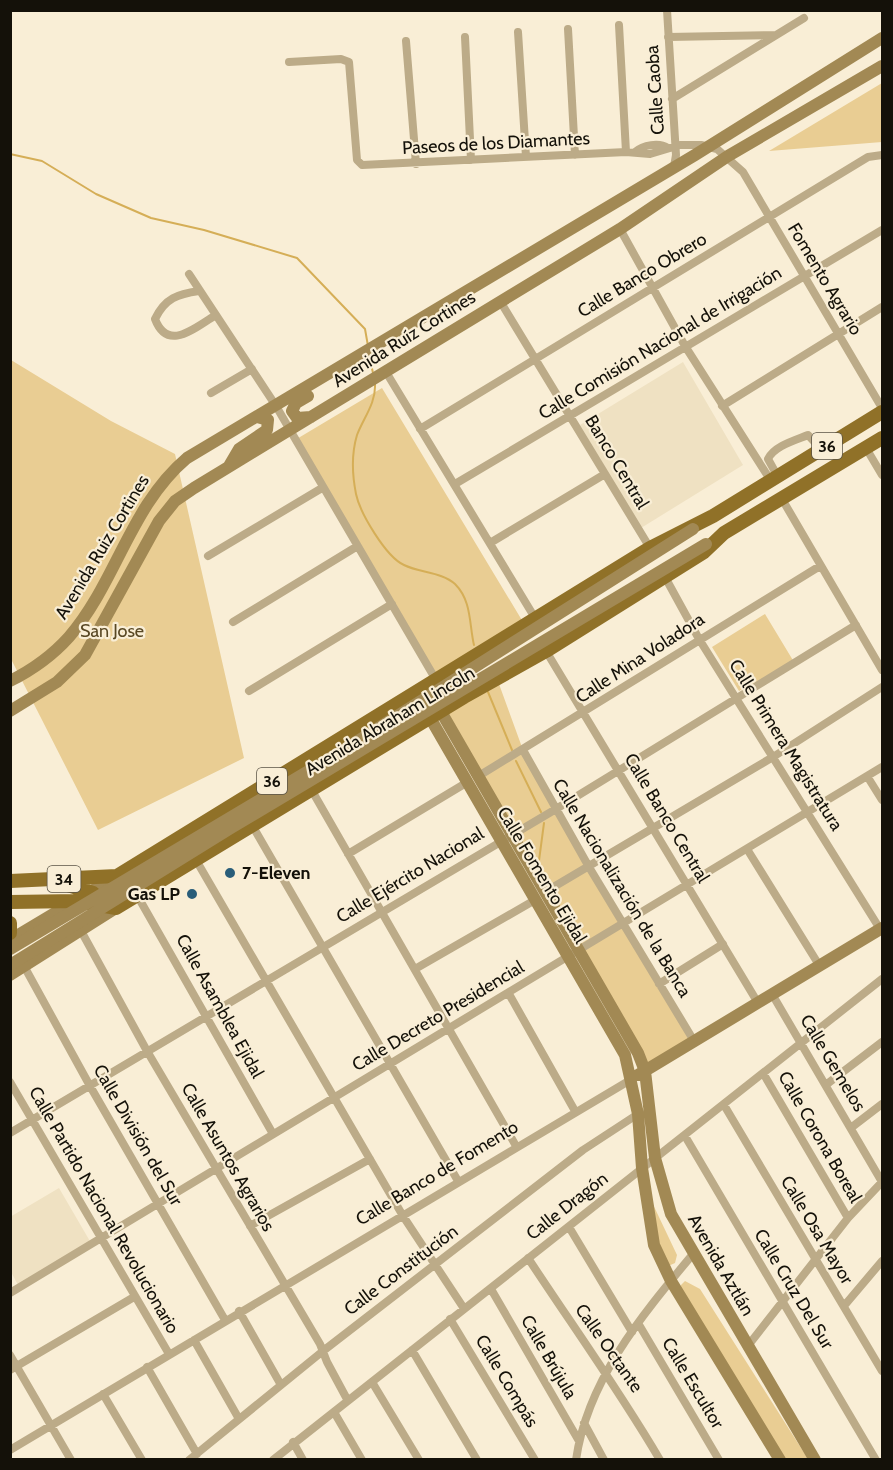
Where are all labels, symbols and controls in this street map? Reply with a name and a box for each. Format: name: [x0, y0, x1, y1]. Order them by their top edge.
street label: Calle Caoba: [641, 44, 669, 135]
street label: Paseos de los Diamantes: [402, 127, 590, 159]
street label: Fomento Agrario: [783, 219, 867, 339]
street label: Calle Banco Obrero: [573, 228, 711, 322]
street label: Calle Comisión Nacional de Irrigación: [535, 262, 785, 424]
street label: Avenida Ruíz Cortines: [328, 286, 480, 392]
street label: Banco Central: [580, 411, 654, 514]
road number: 36: [812, 433, 842, 459]
street label: Avenida Ruiz Cortines: [50, 471, 154, 623]
street label: Calle Mina Voladora: [571, 608, 709, 708]
park label: San Jose: [80, 620, 144, 642]
street label: Calle Primera Magistratura: [724, 655, 848, 835]
street label: Avenida Abraham Lincoln: [301, 662, 479, 780]
street label: Calle Banco Central: [620, 749, 715, 887]
road number: 36: [257, 768, 287, 794]
street label: Calle Nacionalización de la Banca: [548, 775, 696, 1001]
street label: Calle Fomento Ejidal: [492, 803, 592, 948]
street label: Calle Ejército Nacional: [332, 822, 488, 928]
place label: 7-Eleven: [242, 862, 310, 884]
road number: 34: [48, 866, 80, 892]
marker: 7-Eleven: [223, 866, 237, 880]
place label: Gas LP: [128, 883, 180, 905]
marker: Gas LP: [185, 887, 199, 901]
street label: Calle Asamblea Ejidal: [171, 930, 269, 1083]
street label: Calle Decreto Presidencial: [348, 956, 529, 1076]
street label: Calle Gemelos: [795, 1011, 871, 1115]
street label: Calle División del Sur: [89, 1061, 187, 1210]
street label: Calle Corona Boreal: [773, 1067, 867, 1207]
street label: Calle Asuntos Agrarios: [177, 1079, 279, 1235]
street label: Calle Partido Nacional Revolucionario: [24, 1083, 184, 1337]
street label: Calle Banco de Fomento: [352, 1116, 522, 1230]
street label: Calle Dragón: [522, 1167, 612, 1245]
street label: Calle Osa Mayor: [776, 1172, 858, 1288]
street label: Avenida Aztlán: [683, 1210, 759, 1320]
street label: Calle Constitución: [340, 1220, 462, 1320]
street label: Calle Cruz Del Sur: [750, 1225, 839, 1353]
street label: Calle Octante: [570, 1299, 648, 1397]
street label: Calle Brújula: [516, 1311, 582, 1403]
street label: Calle Compás: [471, 1331, 543, 1431]
street label: Calle Escultor: [657, 1334, 729, 1433]

